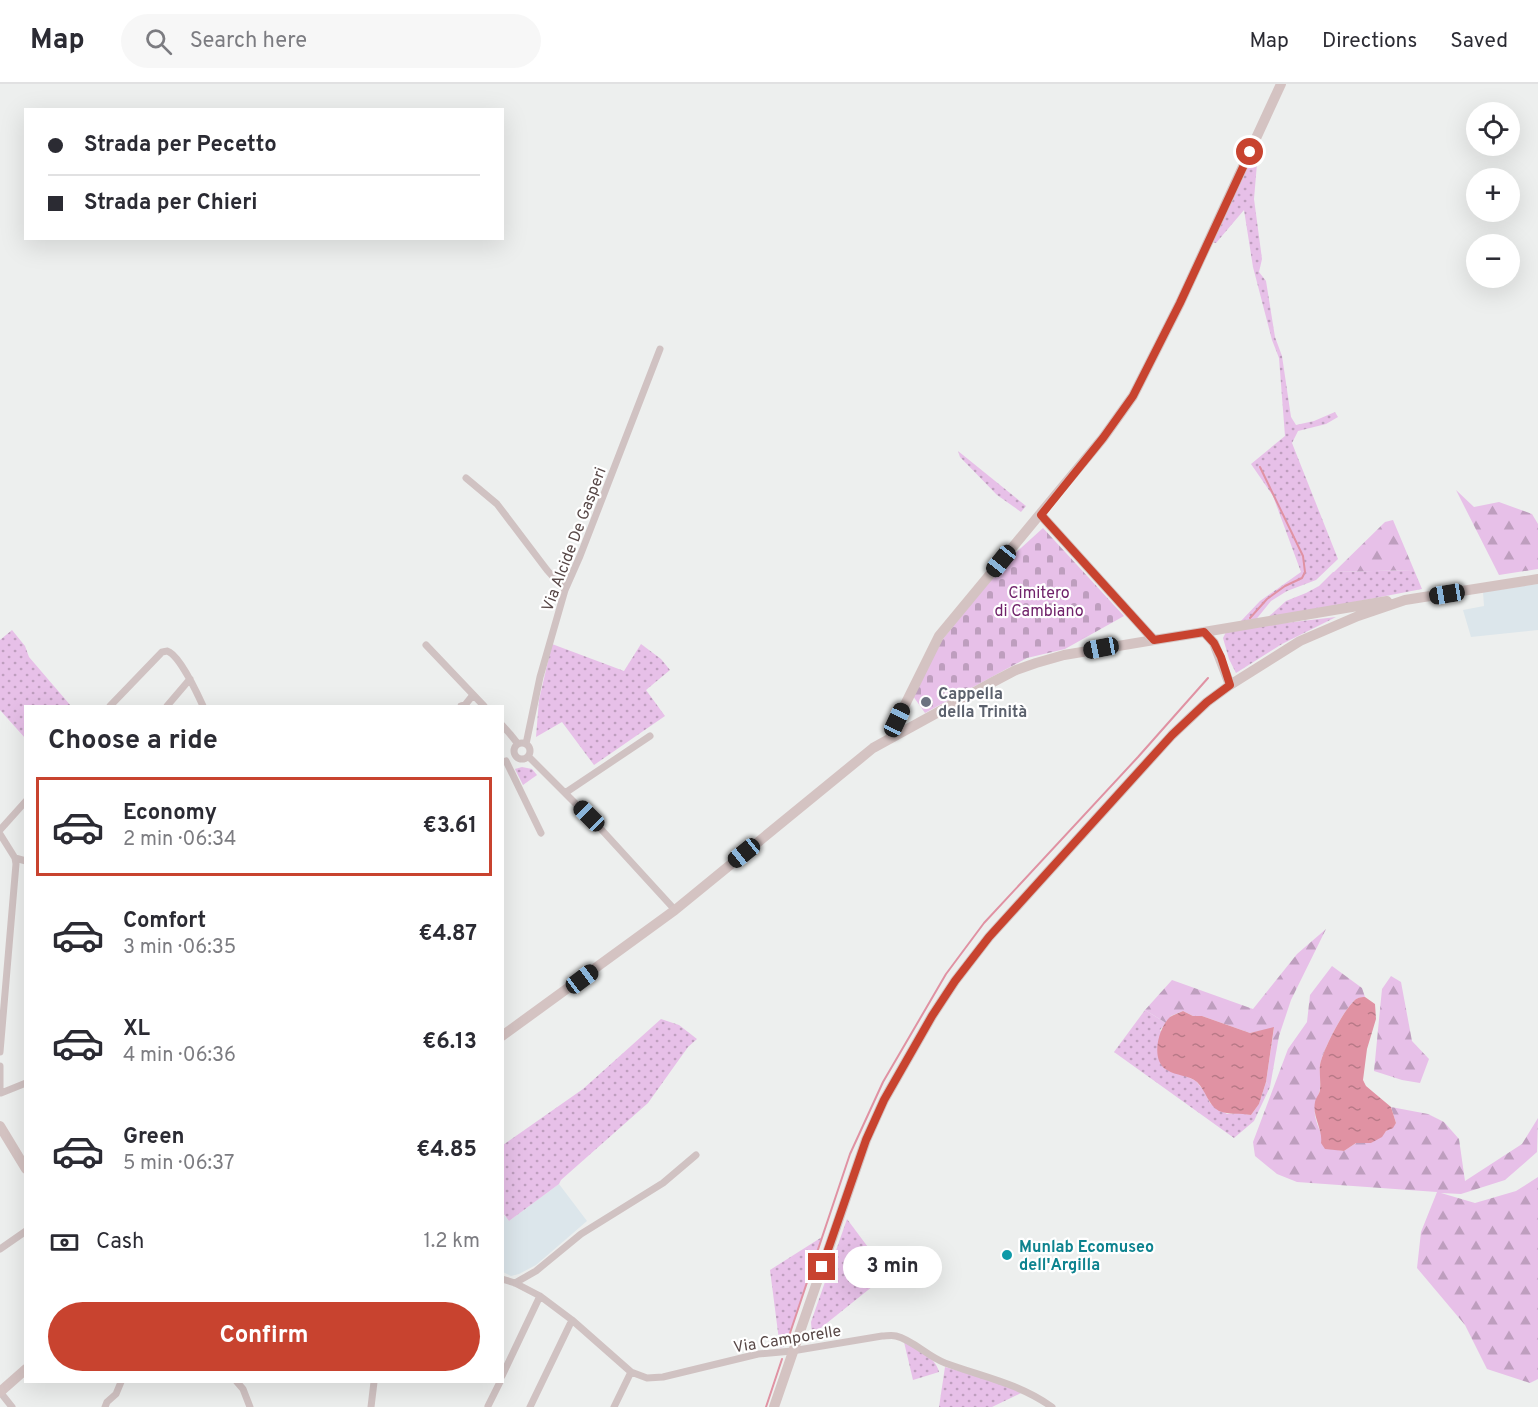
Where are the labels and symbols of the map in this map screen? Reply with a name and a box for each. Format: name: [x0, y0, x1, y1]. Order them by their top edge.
route start: [1236, 138, 1263, 165]
street label: Via Alcide De Gasperi: [538, 465, 612, 615]
car: [983, 541, 1019, 581]
car: [1428, 582, 1466, 606]
park label: Cimitero di Cambiano: [994, 584, 1084, 622]
car: [1082, 636, 1120, 660]
place label: Cappella della Trinità: [938, 685, 1027, 723]
marker: Cappella della Trinità: [919, 695, 933, 709]
car: [881, 700, 913, 740]
car: [570, 797, 608, 835]
car: [724, 835, 764, 871]
car: [562, 961, 602, 997]
place label: Munlab Ecomuseo dell'Argilla: [1019, 1238, 1154, 1276]
callout: 3 min: [843, 1246, 942, 1288]
marker: Munlab Ecomuseo dell'Argilla: [1000, 1248, 1014, 1262]
route end: [808, 1253, 835, 1280]
street label: Via Camporelle: [732, 1322, 843, 1358]

